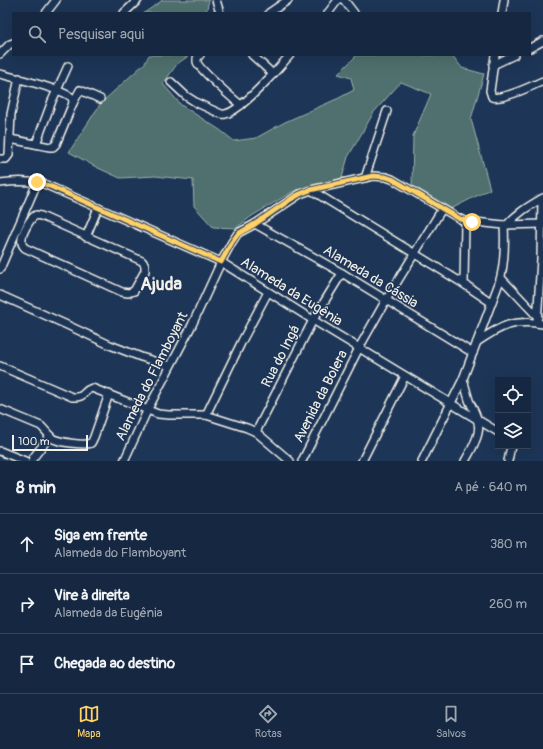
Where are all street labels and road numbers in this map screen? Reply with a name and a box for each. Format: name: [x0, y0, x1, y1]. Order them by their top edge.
street label: Alameda da Cássia: [320, 241, 421, 311]
street label: Alameda da Eugênia: [238, 253, 346, 330]
street label: Alameda do Flamboyant: [112, 309, 192, 444]
street label: Rua do Ingá: [258, 322, 303, 390]
street label: Avenida da Bolera: [290, 347, 351, 445]

